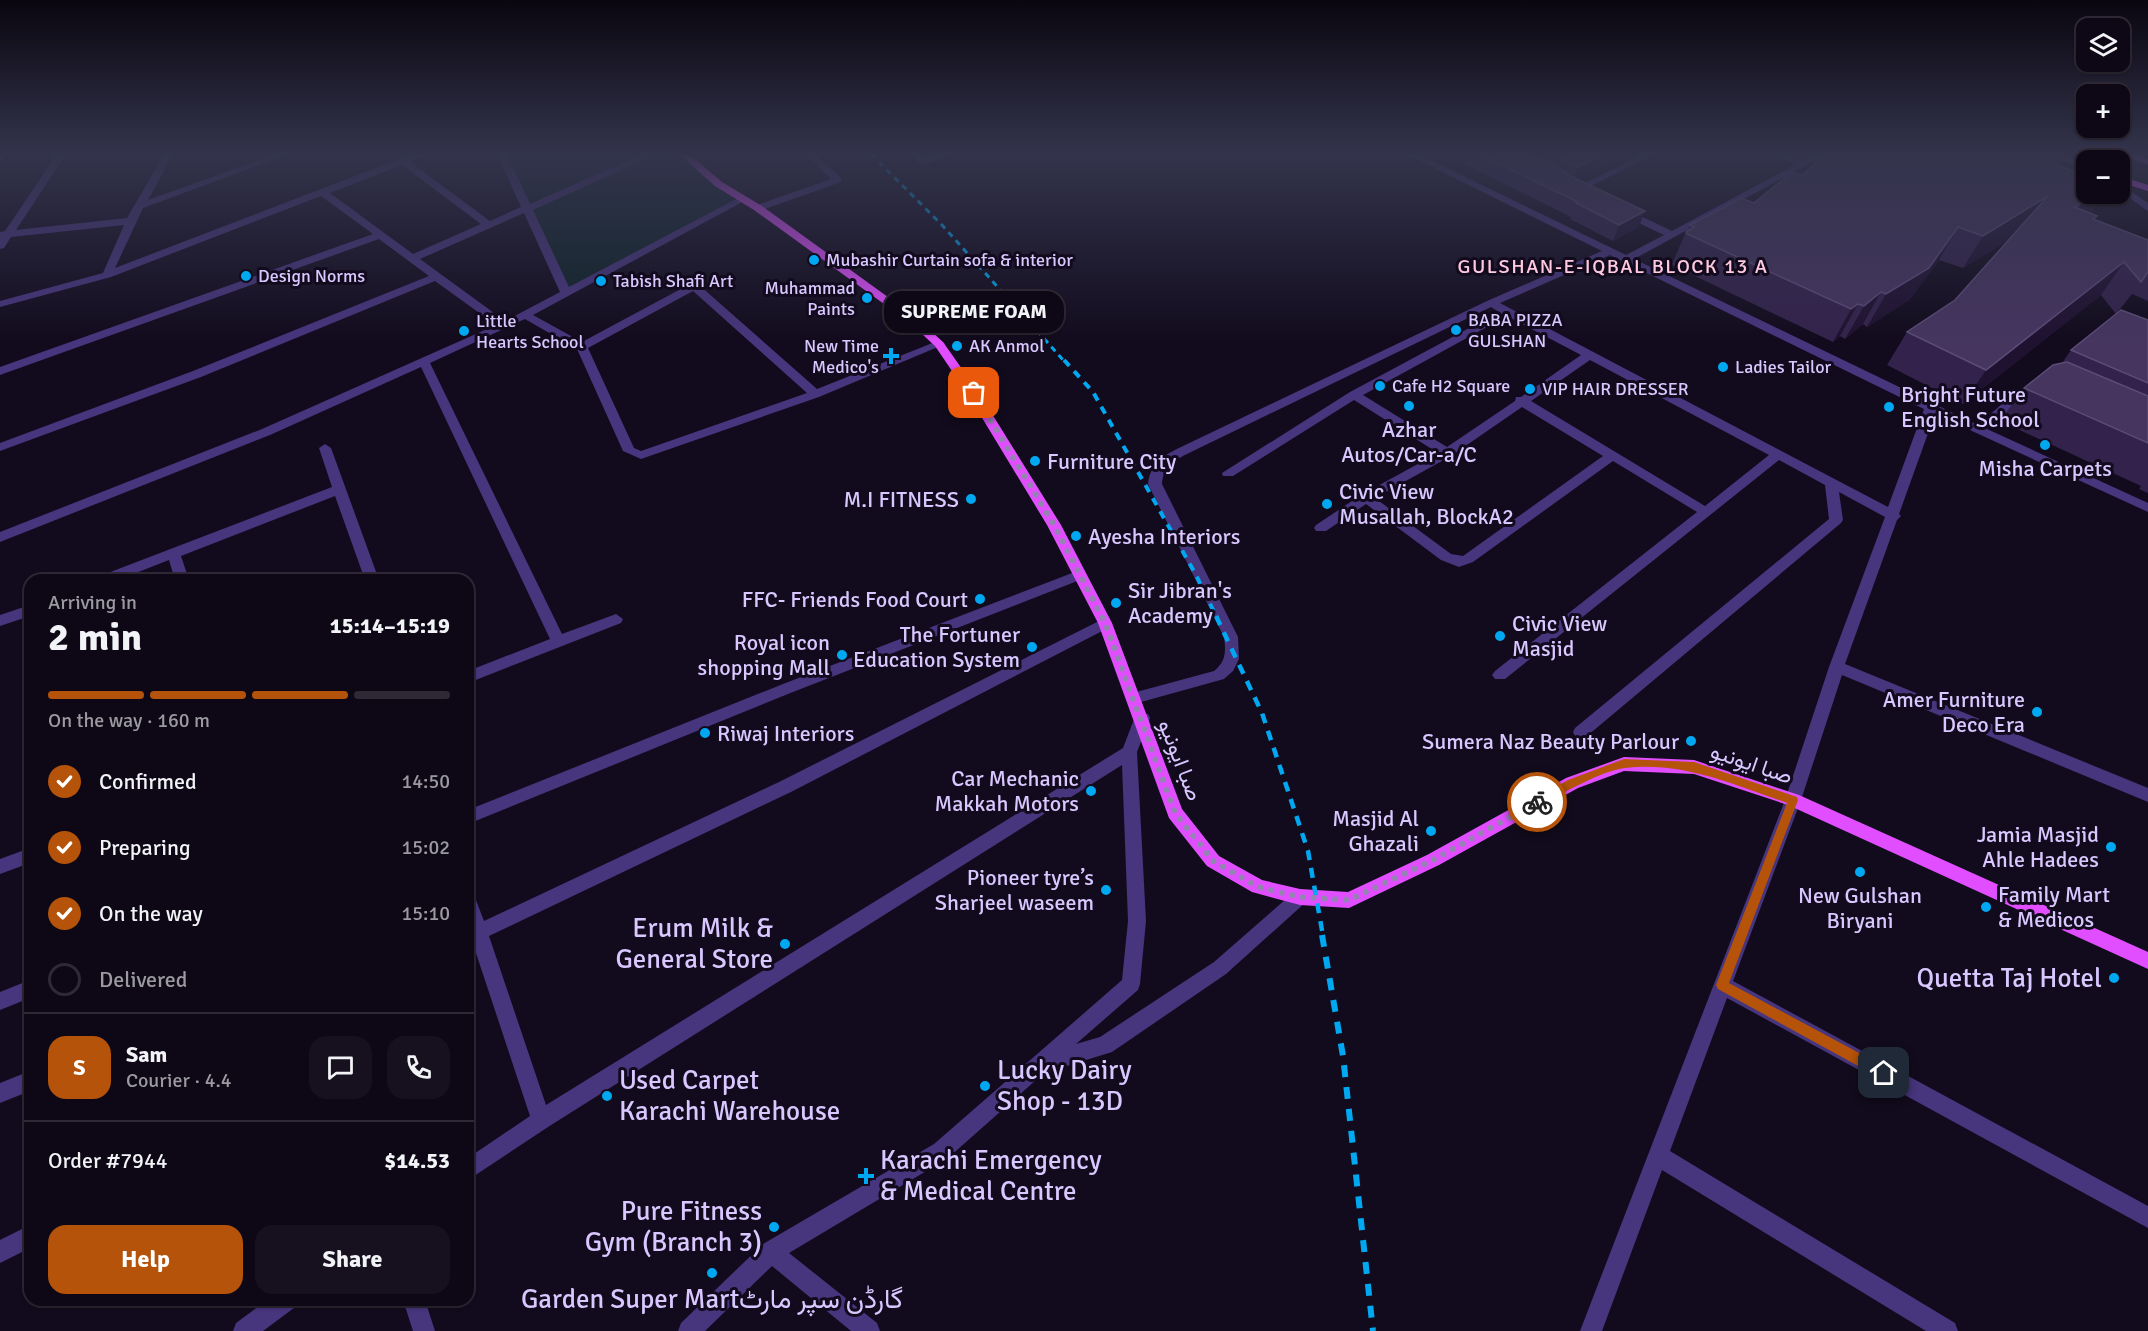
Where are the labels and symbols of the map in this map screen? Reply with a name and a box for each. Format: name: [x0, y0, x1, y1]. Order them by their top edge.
place label: Mubashir Curtain sofa & interior: [826, 249, 1073, 271]
marker: Mubashir Curtain sofa & interior: [807, 253, 821, 267]
district label: GULSHAN-E-IQBAL BLOCK 13 A: [1458, 254, 1768, 279]
place label: Design Norms: [258, 265, 365, 287]
marker: Design Norms: [239, 269, 253, 283]
place label: Tabish Shafi Art: [613, 270, 733, 292]
marker: Tabish Shafi Art: [594, 274, 608, 288]
place label: Muhammad Paints: [764, 277, 855, 320]
marker: Muhammad Paints: [860, 291, 874, 305]
callout: SUPREME FOAM: [884, 291, 1064, 333]
place label: BABA PIZZA GULSHAN: [1468, 309, 1563, 352]
place label: Little Hearts School: [476, 310, 584, 353]
marker: BABA PIZZA GULSHAN: [1449, 323, 1463, 337]
marker: Little Hearts School: [457, 324, 471, 338]
place label: New Time Medico's: [804, 335, 879, 378]
place label: AK Anmol: [969, 335, 1045, 357]
marker: AK Anmol: [950, 339, 964, 353]
marker: New Time Medico's: [884, 349, 898, 363]
place label: Ladies Tailor: [1735, 356, 1832, 378]
marker: Ladies Tailor: [1716, 360, 1730, 374]
pin: [948, 367, 999, 418]
place label: Cafe H2 Square: [1392, 375, 1510, 397]
place label: VIP HAIR DRESSER: [1542, 378, 1689, 400]
marker: Cafe H2 Square: [1373, 379, 1387, 393]
place label: Bright Future English School: [1901, 381, 2040, 433]
marker: VIP HAIR DRESSER: [1523, 382, 1537, 396]
marker: Azhar Autos/Car-a/C: [1402, 399, 1416, 413]
marker: Bright Future English School: [1882, 400, 1896, 414]
place label: Azhar Autos/Car-a/C: [1341, 416, 1477, 468]
marker: Misha Carpets: [2038, 438, 2052, 452]
place label: Furniture City: [1047, 448, 1177, 475]
marker: Furniture City: [1028, 454, 1042, 468]
place label: Misha Carpets: [1978, 455, 2112, 482]
place label: Civic View Musallah, BlockA2: [1339, 478, 1514, 530]
place label: M.I FITNESS: [844, 486, 959, 513]
marker: M.I FITNESS: [964, 492, 978, 506]
marker: Civic View Musallah, BlockA2: [1320, 497, 1334, 511]
place label: Ayesha Interiors: [1088, 523, 1240, 550]
marker: Ayesha Interiors: [1069, 529, 1083, 543]
place label: Sir Jibran's Academy: [1128, 577, 1232, 629]
place label: FFC- Friends Food Court: [742, 586, 968, 613]
marker: FFC- Friends Food Court: [973, 592, 987, 606]
marker: Sir Jibran's Academy: [1109, 596, 1123, 610]
place label: Civic View Masjid: [1512, 610, 1607, 662]
place label: The Fortuner Education System: [853, 621, 1020, 673]
place label: Royal icon shopping Mall: [698, 629, 830, 681]
marker: Civic View Masjid: [1493, 629, 1507, 643]
marker: The Fortuner Education System: [1025, 640, 1039, 654]
marker: Royal icon shopping Mall: [835, 648, 849, 662]
place label: Amer Furniture Deco Era: [1883, 686, 2025, 738]
marker: Amer Furniture Deco Era: [2030, 705, 2044, 719]
street label: صبا ایونیو: [1153, 716, 1208, 805]
place label: Riwaj Interiors: [717, 720, 854, 747]
marker: Riwaj Interiors: [698, 726, 712, 740]
place label: Sumera Naz Beauty Parlour: [1422, 728, 1679, 755]
marker: Sumera Naz Beauty Parlour: [1684, 734, 1698, 748]
street label: صبا ایونیو: [1707, 737, 1796, 790]
place label: Car Mechanic Makkah Motors: [934, 765, 1079, 817]
courier: [1507, 772, 1567, 832]
marker: Car Mechanic Makkah Motors: [1084, 784, 1098, 798]
place label: Masjid Al Ghazali: [1332, 805, 1419, 857]
place label: Jamia Masjid Ahle Hadees: [1977, 821, 2099, 873]
marker: Masjid Al Ghazali: [1424, 824, 1438, 838]
marker: Jamia Masjid Ahle Hadees: [2104, 840, 2118, 854]
place label: Pioneer tyre’s Sharjeel waseem: [935, 864, 1094, 916]
marker: New Gulshan Biryani: [1853, 865, 1867, 879]
place label: Family Mart & Medicos: [1998, 881, 2110, 933]
place label: New Gulshan Biryani: [1798, 882, 1922, 934]
marker: Pioneer tyre’s Sharjeel waseem: [1099, 883, 1113, 897]
marker: Family Mart & Medicos: [1979, 900, 1993, 914]
place label: Erum Milk & General Store: [615, 912, 773, 976]
marker: Erum Milk & General Store: [778, 937, 792, 951]
place label: Quetta Taj Hotel: [1917, 962, 2102, 995]
marker: Quetta Taj Hotel: [2107, 971, 2121, 985]
pin: [1858, 1047, 1909, 1098]
place label: Lucky Dairy Shop - 13D: [997, 1054, 1132, 1118]
place label: Used Carpet Karachi Warehouse: [619, 1064, 840, 1128]
marker: Lucky Dairy Shop - 13D: [978, 1079, 992, 1093]
marker: Used Carpet Karachi Warehouse: [600, 1089, 614, 1103]
place label: Karachi Emergency & Medical Centre: [880, 1144, 1102, 1208]
marker: Karachi Emergency & Medical Centre: [857, 1167, 875, 1185]
place label: Pure Fitness Gym (Branch 3): [585, 1195, 762, 1259]
marker: Pure Fitness Gym (Branch 3): [767, 1220, 781, 1234]
marker: Garden Super Martگارڈن سپر مارٹ: [705, 1266, 719, 1280]
place label: Garden Super Martگارڈن سپر مارٹ: [521, 1283, 903, 1317]

